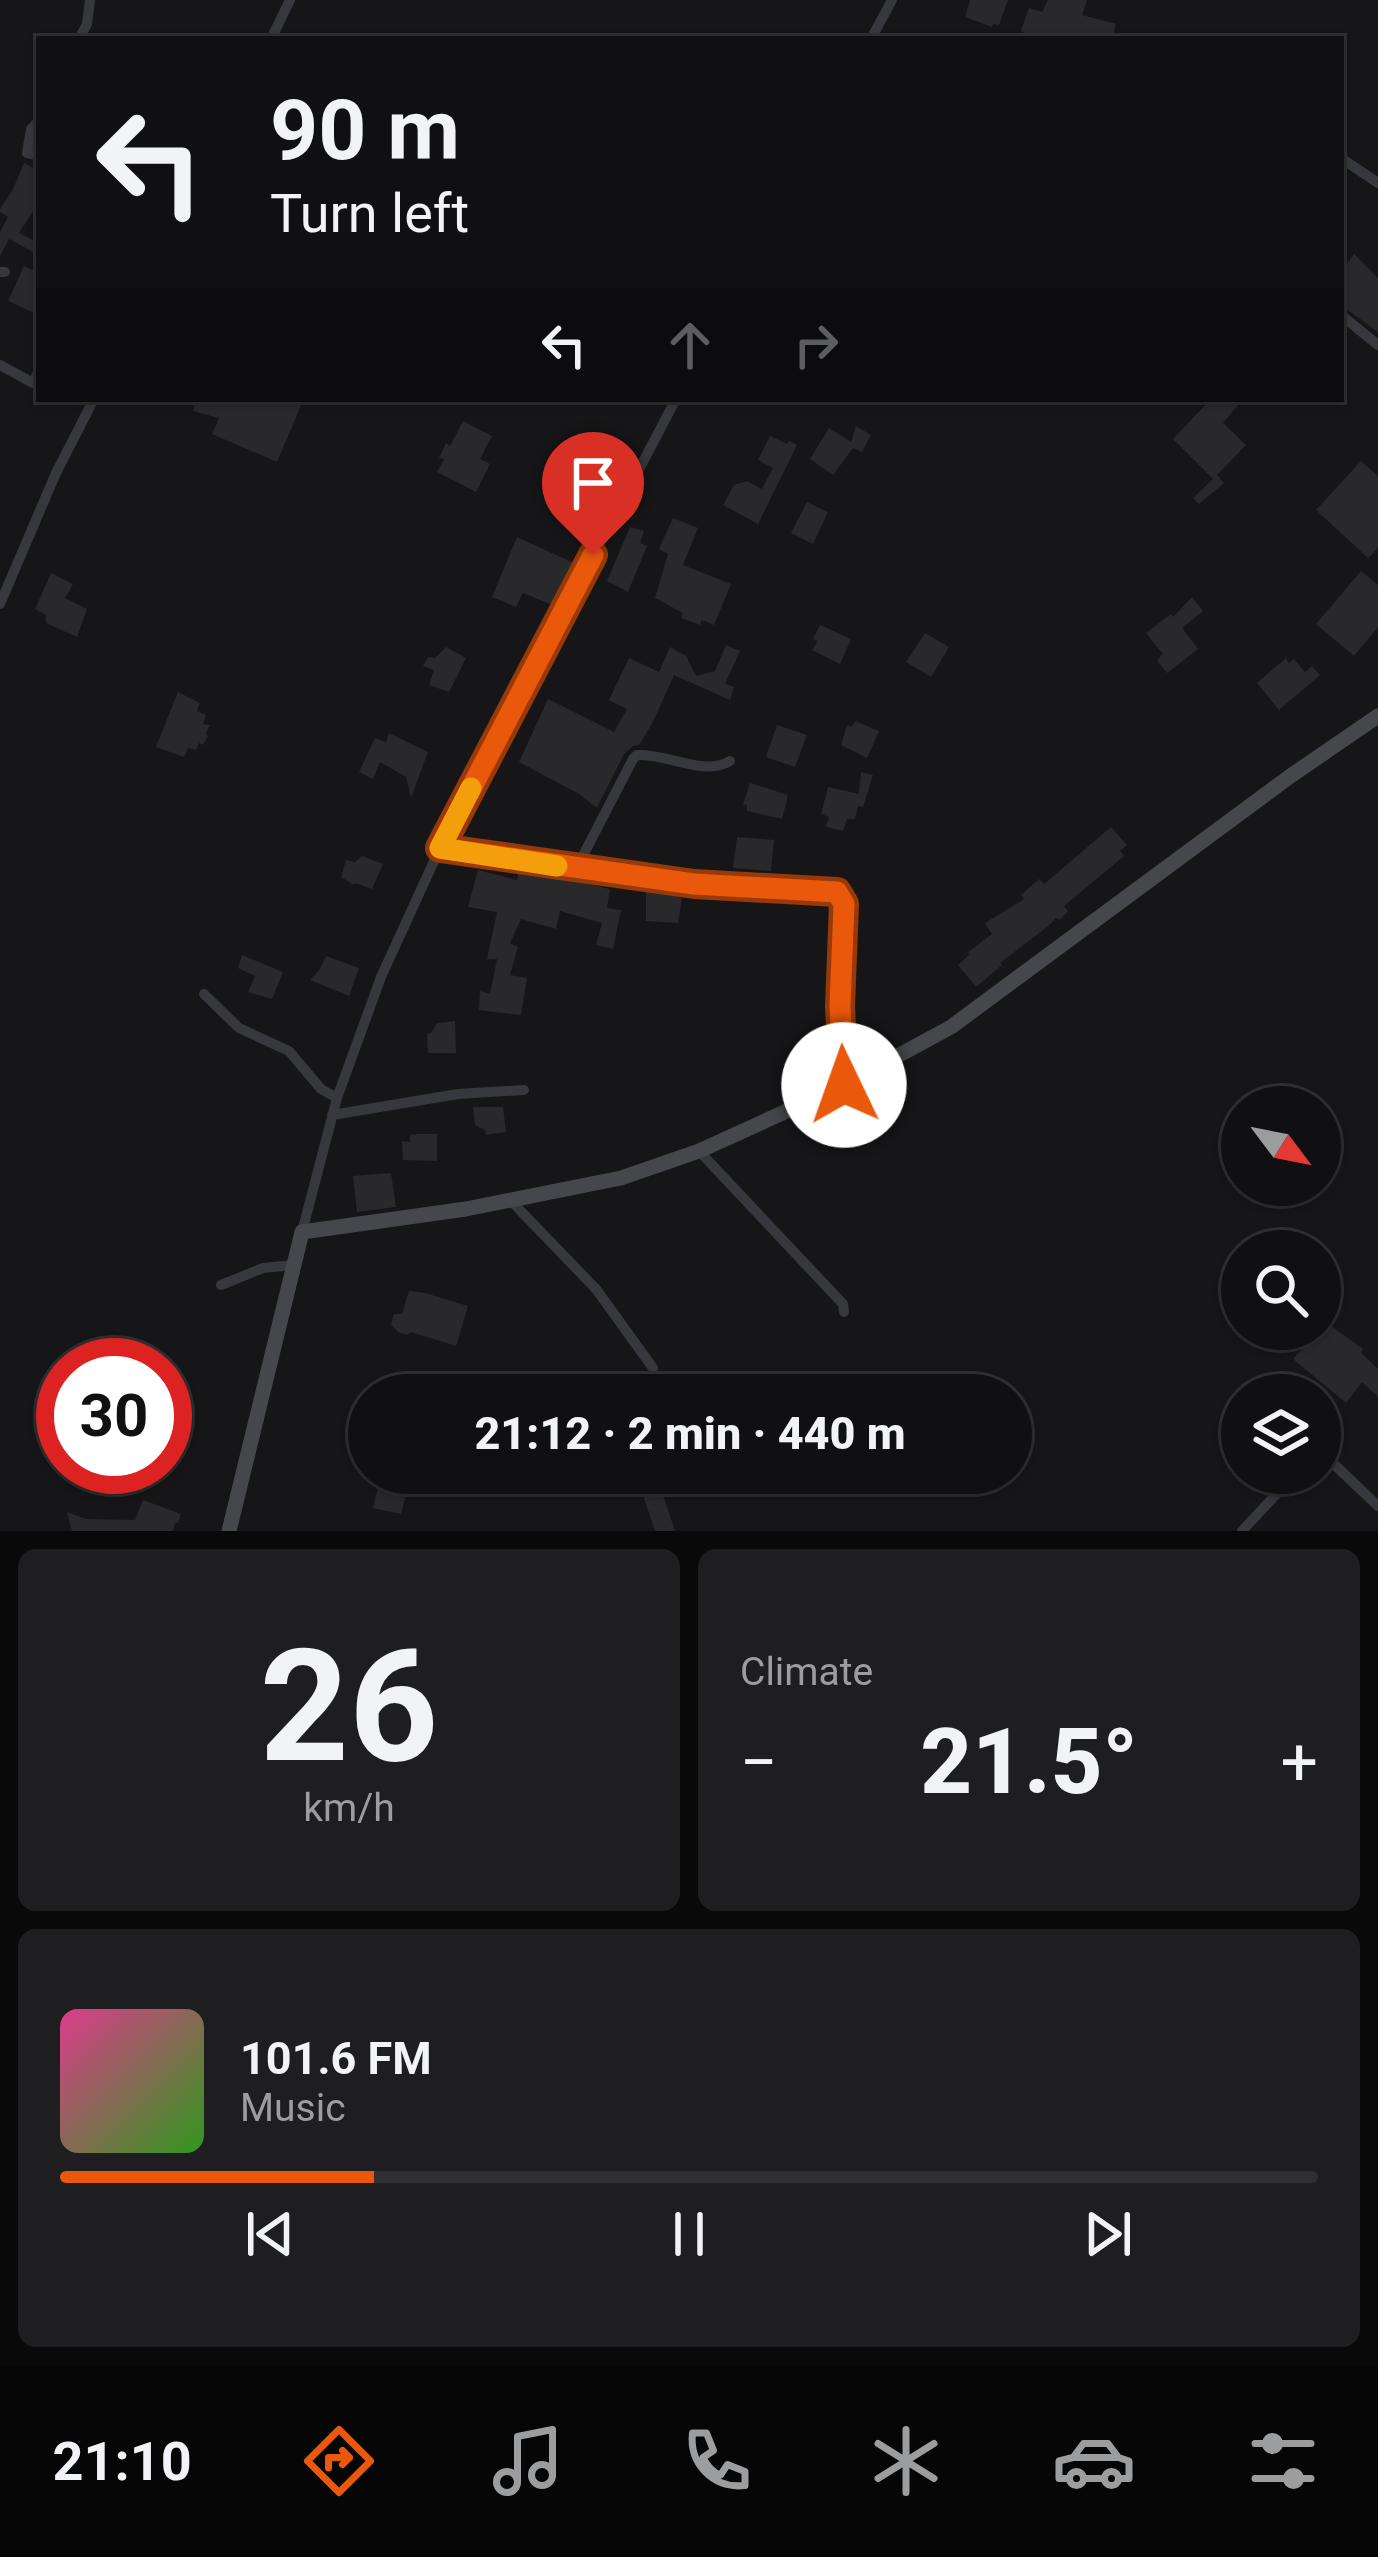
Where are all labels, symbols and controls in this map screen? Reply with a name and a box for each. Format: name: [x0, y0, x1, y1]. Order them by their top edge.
text: 90 m: [270, 81, 460, 180]
icon: left: [72, 84, 228, 240]
text: Turn left: [270, 182, 469, 245]
icon: left: [531, 312, 597, 378]
icon: ahead: [657, 312, 723, 378]
icon: right: [783, 312, 849, 378]
pin: [542, 432, 644, 555]
icon: arrive: [560, 450, 626, 516]
position arrow: [781, 1022, 907, 1148]
north arrow: [1221, 1086, 1341, 1206]
map controls: [1221, 1086, 1341, 1494]
button: search: [1221, 1230, 1341, 1350]
speed limit sign: 30: [36, 1338, 192, 1494]
button: layers: [1221, 1374, 1341, 1494]
text: 21:12 · 2 min · 440 m: [474, 1407, 906, 1460]
text: 26: [259, 1615, 439, 1798]
text: Climate: [740, 1649, 873, 1695]
text: 21.5°: [920, 1710, 1138, 1815]
text: −: [740, 1724, 778, 1801]
text: +: [1281, 1724, 1318, 1801]
text: km/h: [303, 1785, 395, 1831]
text: 101.6 FM: [240, 2032, 432, 2085]
text: Music: [240, 2085, 346, 2131]
icon: previous: [237, 2201, 303, 2267]
icon: pause: [656, 2201, 722, 2267]
icon: next: [1075, 2201, 1141, 2267]
icon: directions: [297, 2419, 381, 2503]
icon: music: [486, 2419, 570, 2503]
icon: phone: [675, 2419, 759, 2503]
icon: climate: [864, 2419, 948, 2503]
icon: car: [1052, 2419, 1136, 2503]
icon: filters: [1241, 2419, 1325, 2503]
text: 21:10: [52, 2430, 192, 2493]

